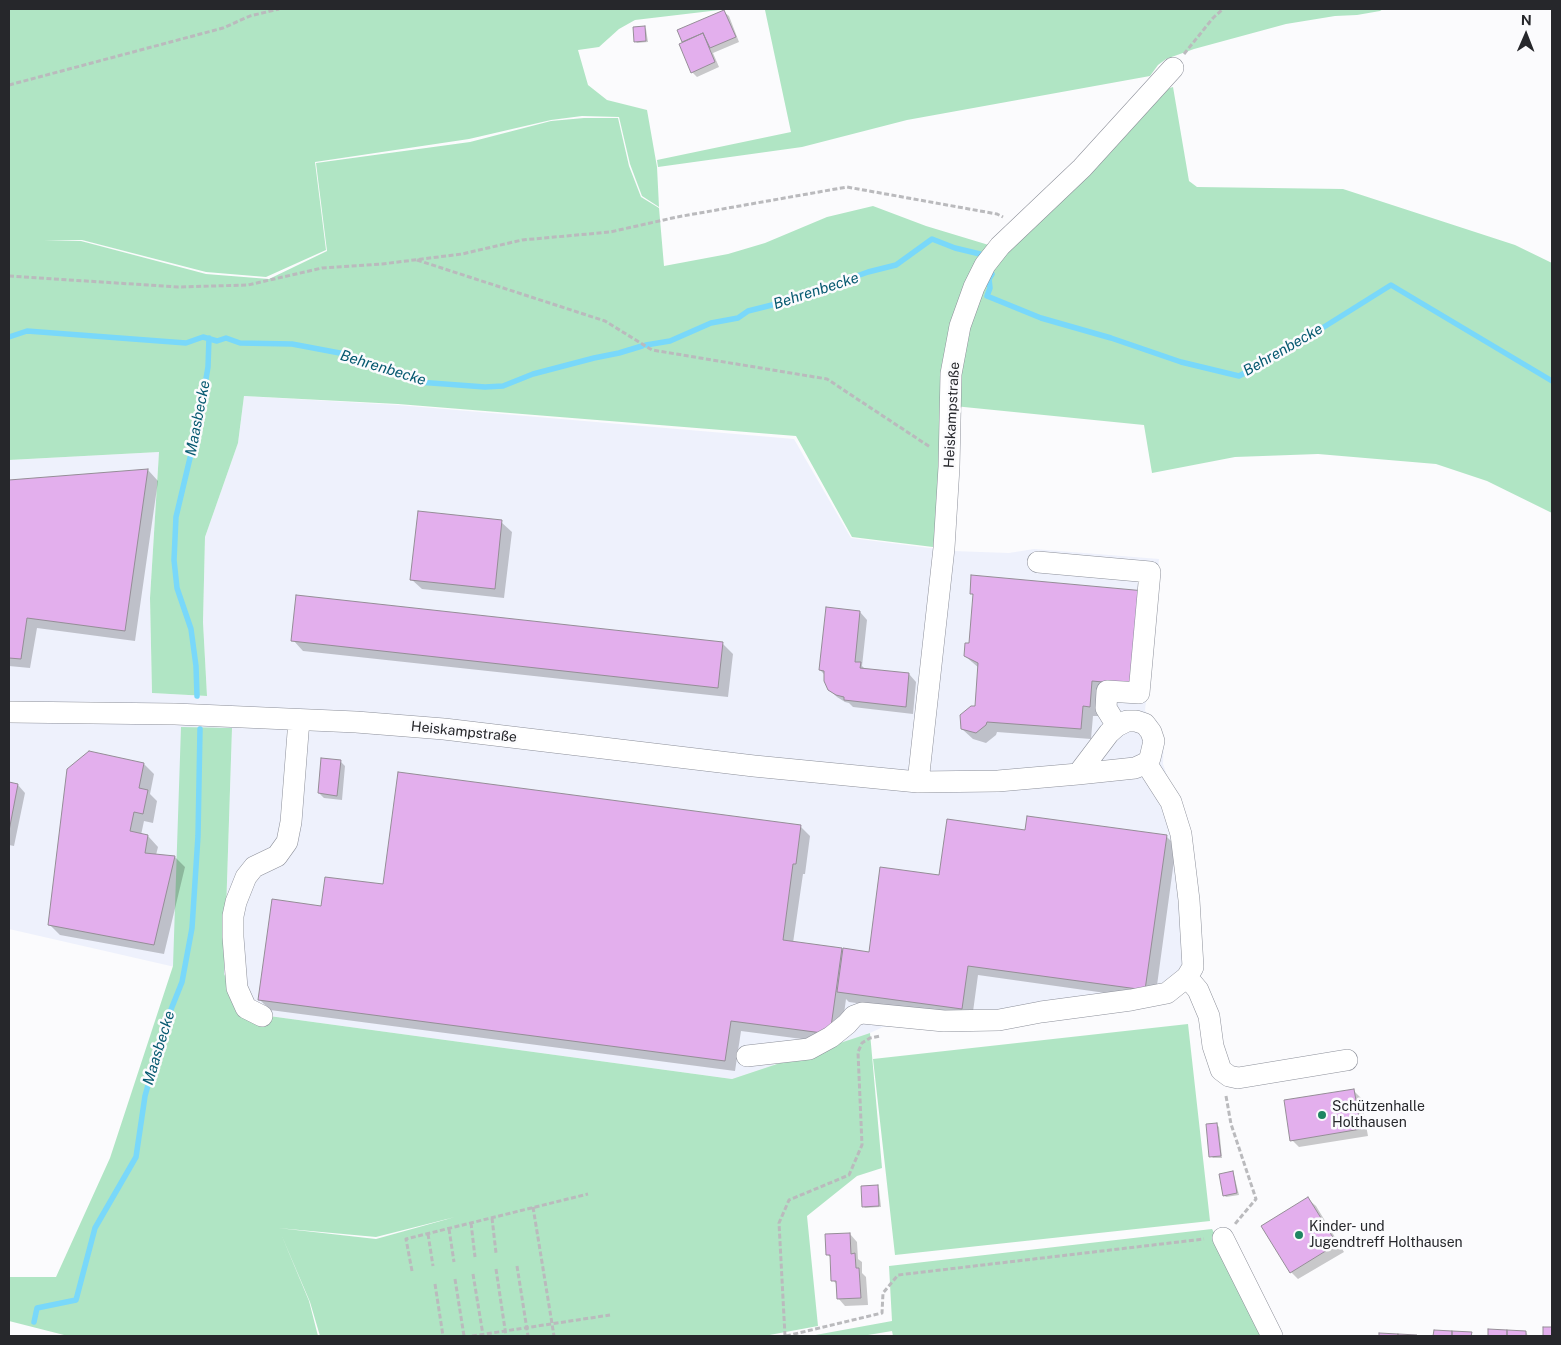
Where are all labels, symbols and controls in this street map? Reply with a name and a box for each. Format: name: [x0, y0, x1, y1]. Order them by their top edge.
north arrow: [1501, 10, 1551, 60]
text: N: [1521, 12, 1532, 28]
water label: Behrenbecke: [771, 269, 861, 313]
water label: Behrenbecke: [1240, 320, 1326, 380]
water label: Behrenbecke: [338, 346, 428, 390]
street label: Heiskampstraße: [941, 361, 963, 469]
water label: Maasbecke: [182, 379, 214, 457]
street label: Heiskampstraße: [410, 718, 518, 746]
water label: Maasbecke: [139, 1009, 179, 1087]
place label: Schützenhalle Holthausen: [1332, 1099, 1425, 1132]
marker: Schützenhalle Holthausen: [1316, 1109, 1328, 1121]
place label: Kinder- und Jugendtreff Holthausen: [1309, 1219, 1463, 1252]
marker: Kinder- und Jugendtreff Holthausen: [1293, 1229, 1305, 1241]

